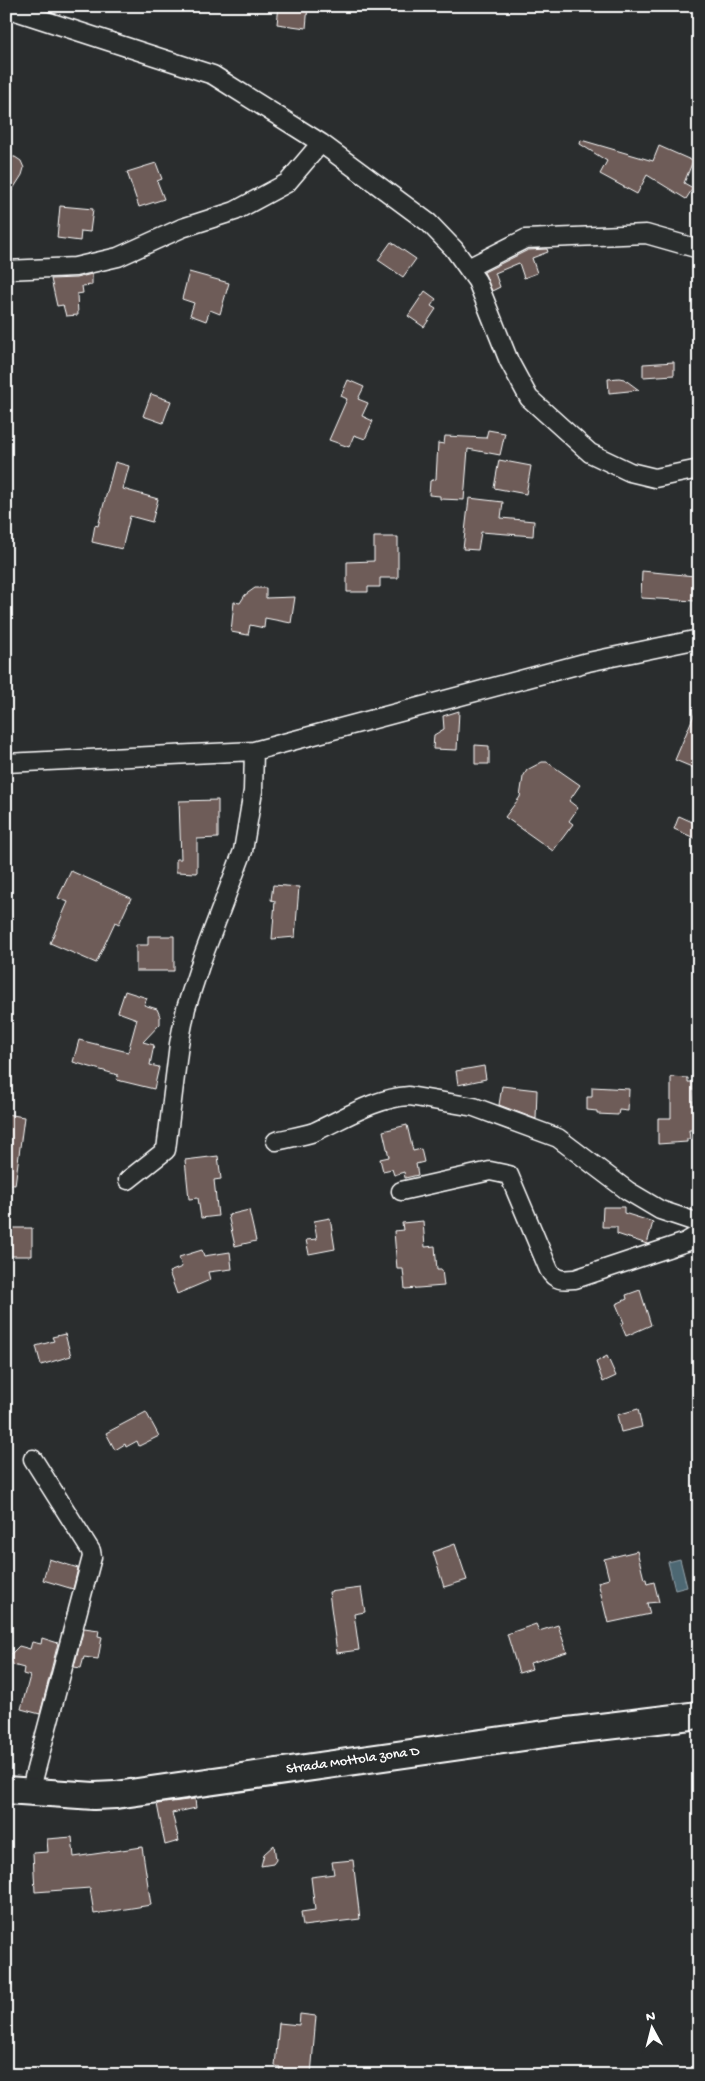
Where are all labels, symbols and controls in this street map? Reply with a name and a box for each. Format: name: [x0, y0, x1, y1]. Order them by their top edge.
street label: Strada Mottola zona D: [285, 1743, 422, 1779]
north arrow: [628, 2004, 678, 2054]
text: N: [645, 2009, 656, 2027]

